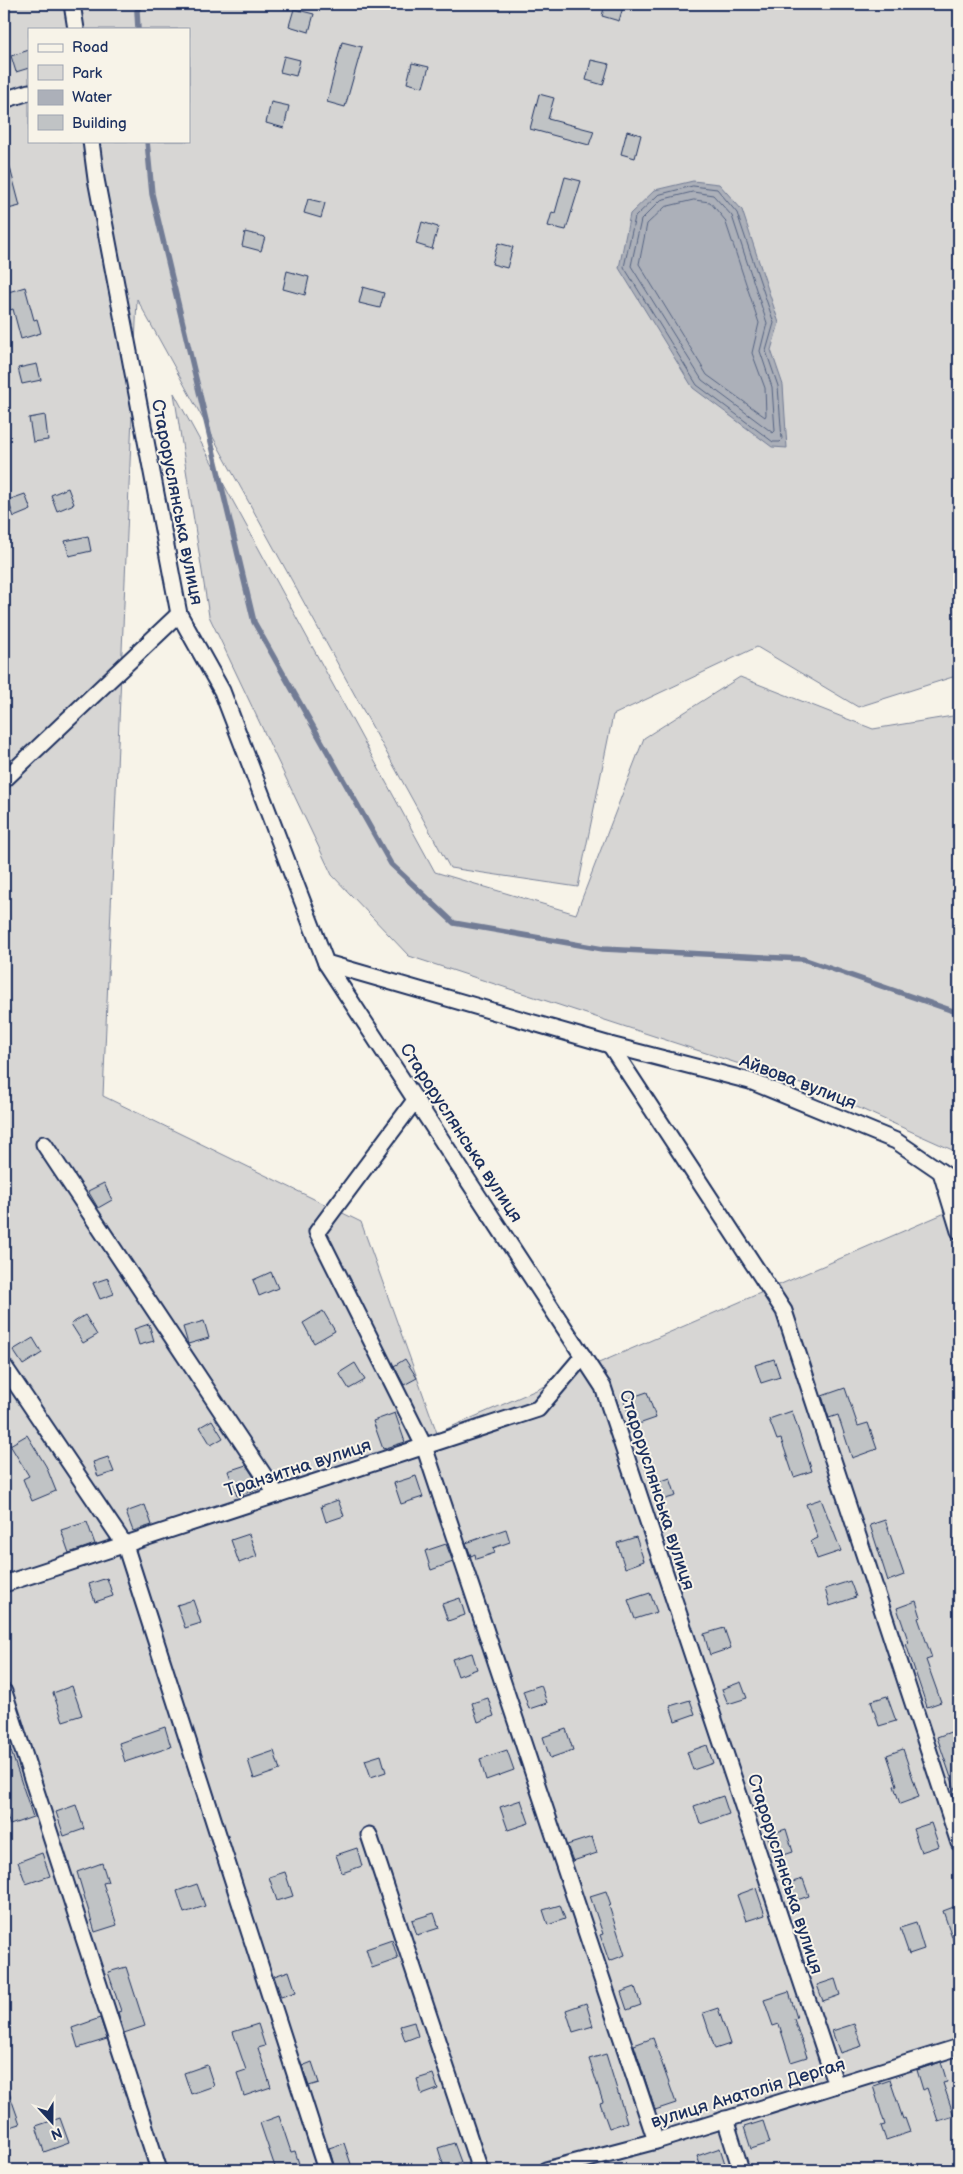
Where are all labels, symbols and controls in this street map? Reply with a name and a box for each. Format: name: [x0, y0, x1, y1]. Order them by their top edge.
legend: [28, 28, 190, 142]
text: Road: [72, 38, 108, 57]
text: Park: [72, 64, 103, 83]
text: Water: [72, 88, 112, 107]
text: Building: [72, 114, 127, 133]
street label: Староруслянська вулиця: [147, 397, 207, 607]
street label: Староруслянська вулиця: [395, 1040, 527, 1226]
street label: Айвова вулиця: [736, 1050, 859, 1114]
street label: Староруслянська вулиця: [615, 1387, 699, 1593]
street label: Транзитна вулиця: [222, 1434, 374, 1502]
street label: Староруслянська вулиця: [743, 1771, 827, 1977]
street label: вулиця Анатолія Дергая: [648, 2053, 848, 2133]
north arrow: [28, 2096, 78, 2146]
text: N: [49, 2124, 64, 2143]

